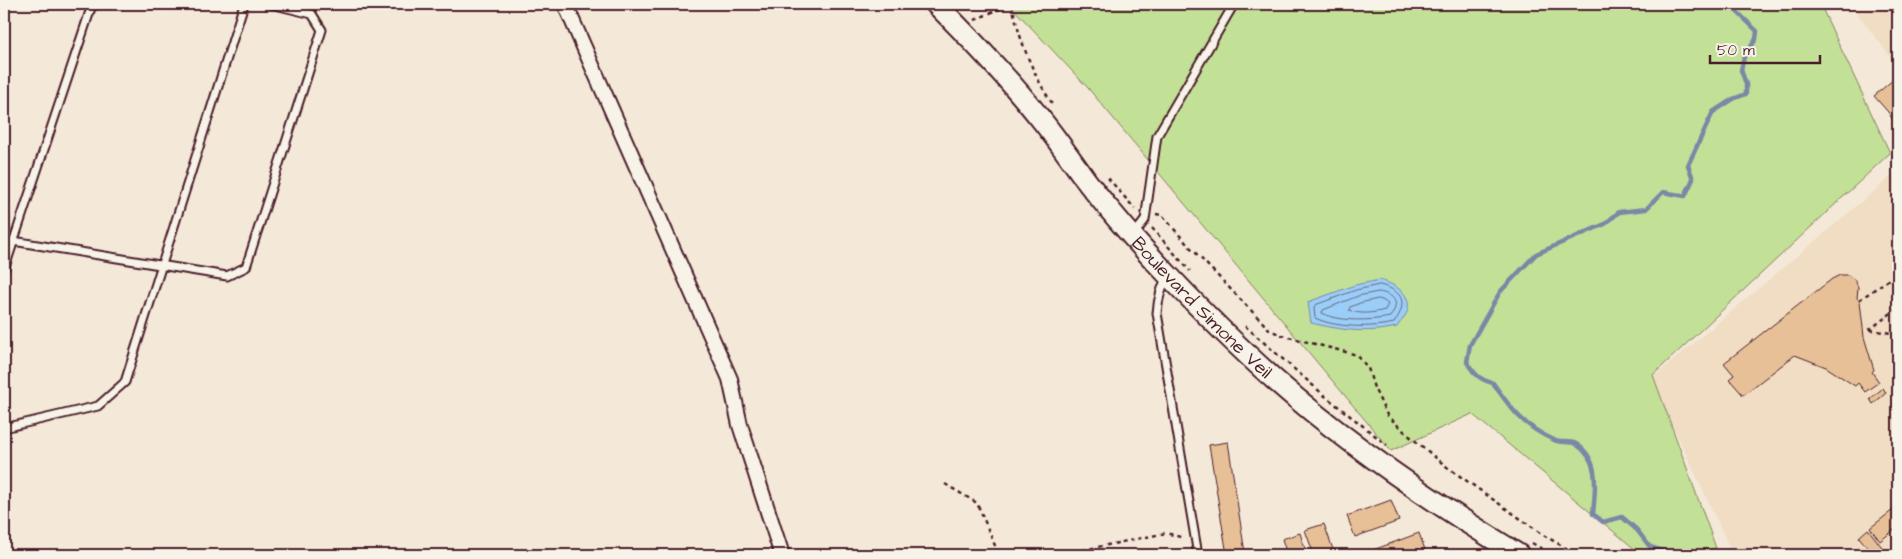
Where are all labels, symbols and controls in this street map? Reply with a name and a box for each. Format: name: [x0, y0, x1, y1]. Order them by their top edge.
scale bar: [1710, 32, 1820, 64]
text: 50 m: [1717, 40, 1755, 61]
street label: Boulevard Simone Veil: [1125, 230, 1278, 385]

